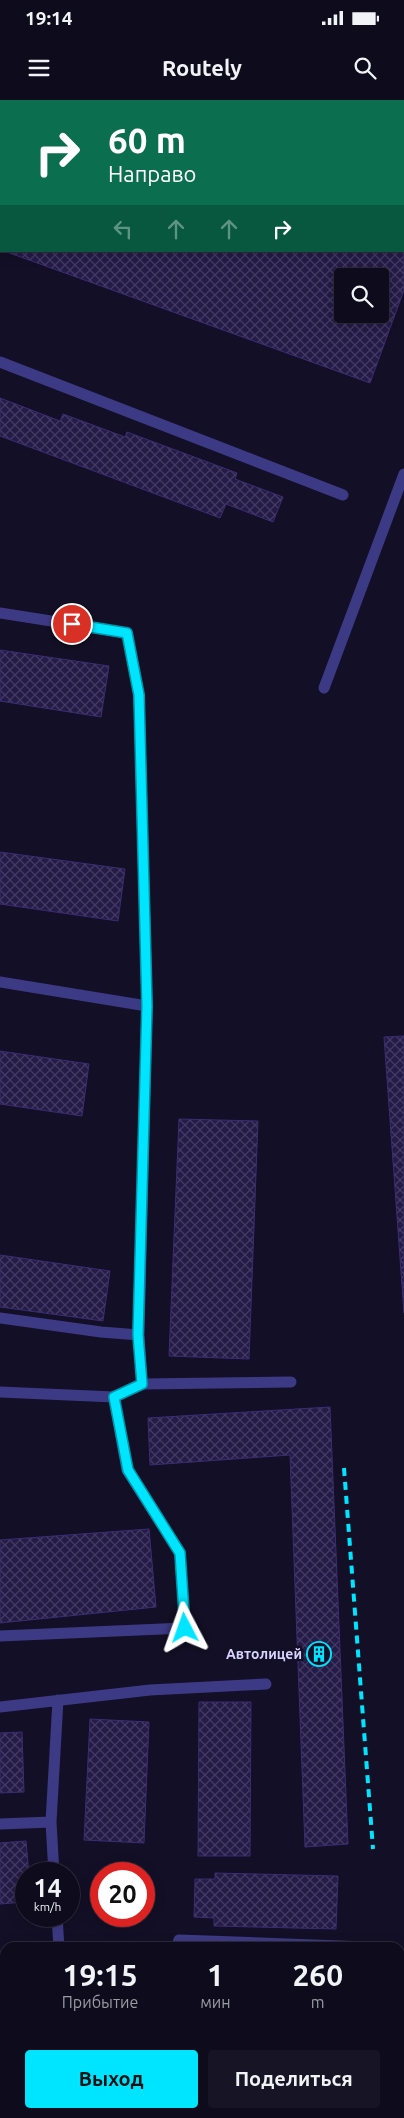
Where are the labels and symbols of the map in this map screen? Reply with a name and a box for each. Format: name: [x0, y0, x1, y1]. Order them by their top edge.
pin: [51, 603, 93, 645]
position arrow: [158, 1601, 210, 1653]
building icon: Автолицей: [306, 1641, 332, 1667]
place label: Автолицей: [226, 1646, 302, 1662]
speed limit sign: 20: [90, 1862, 155, 1927]

